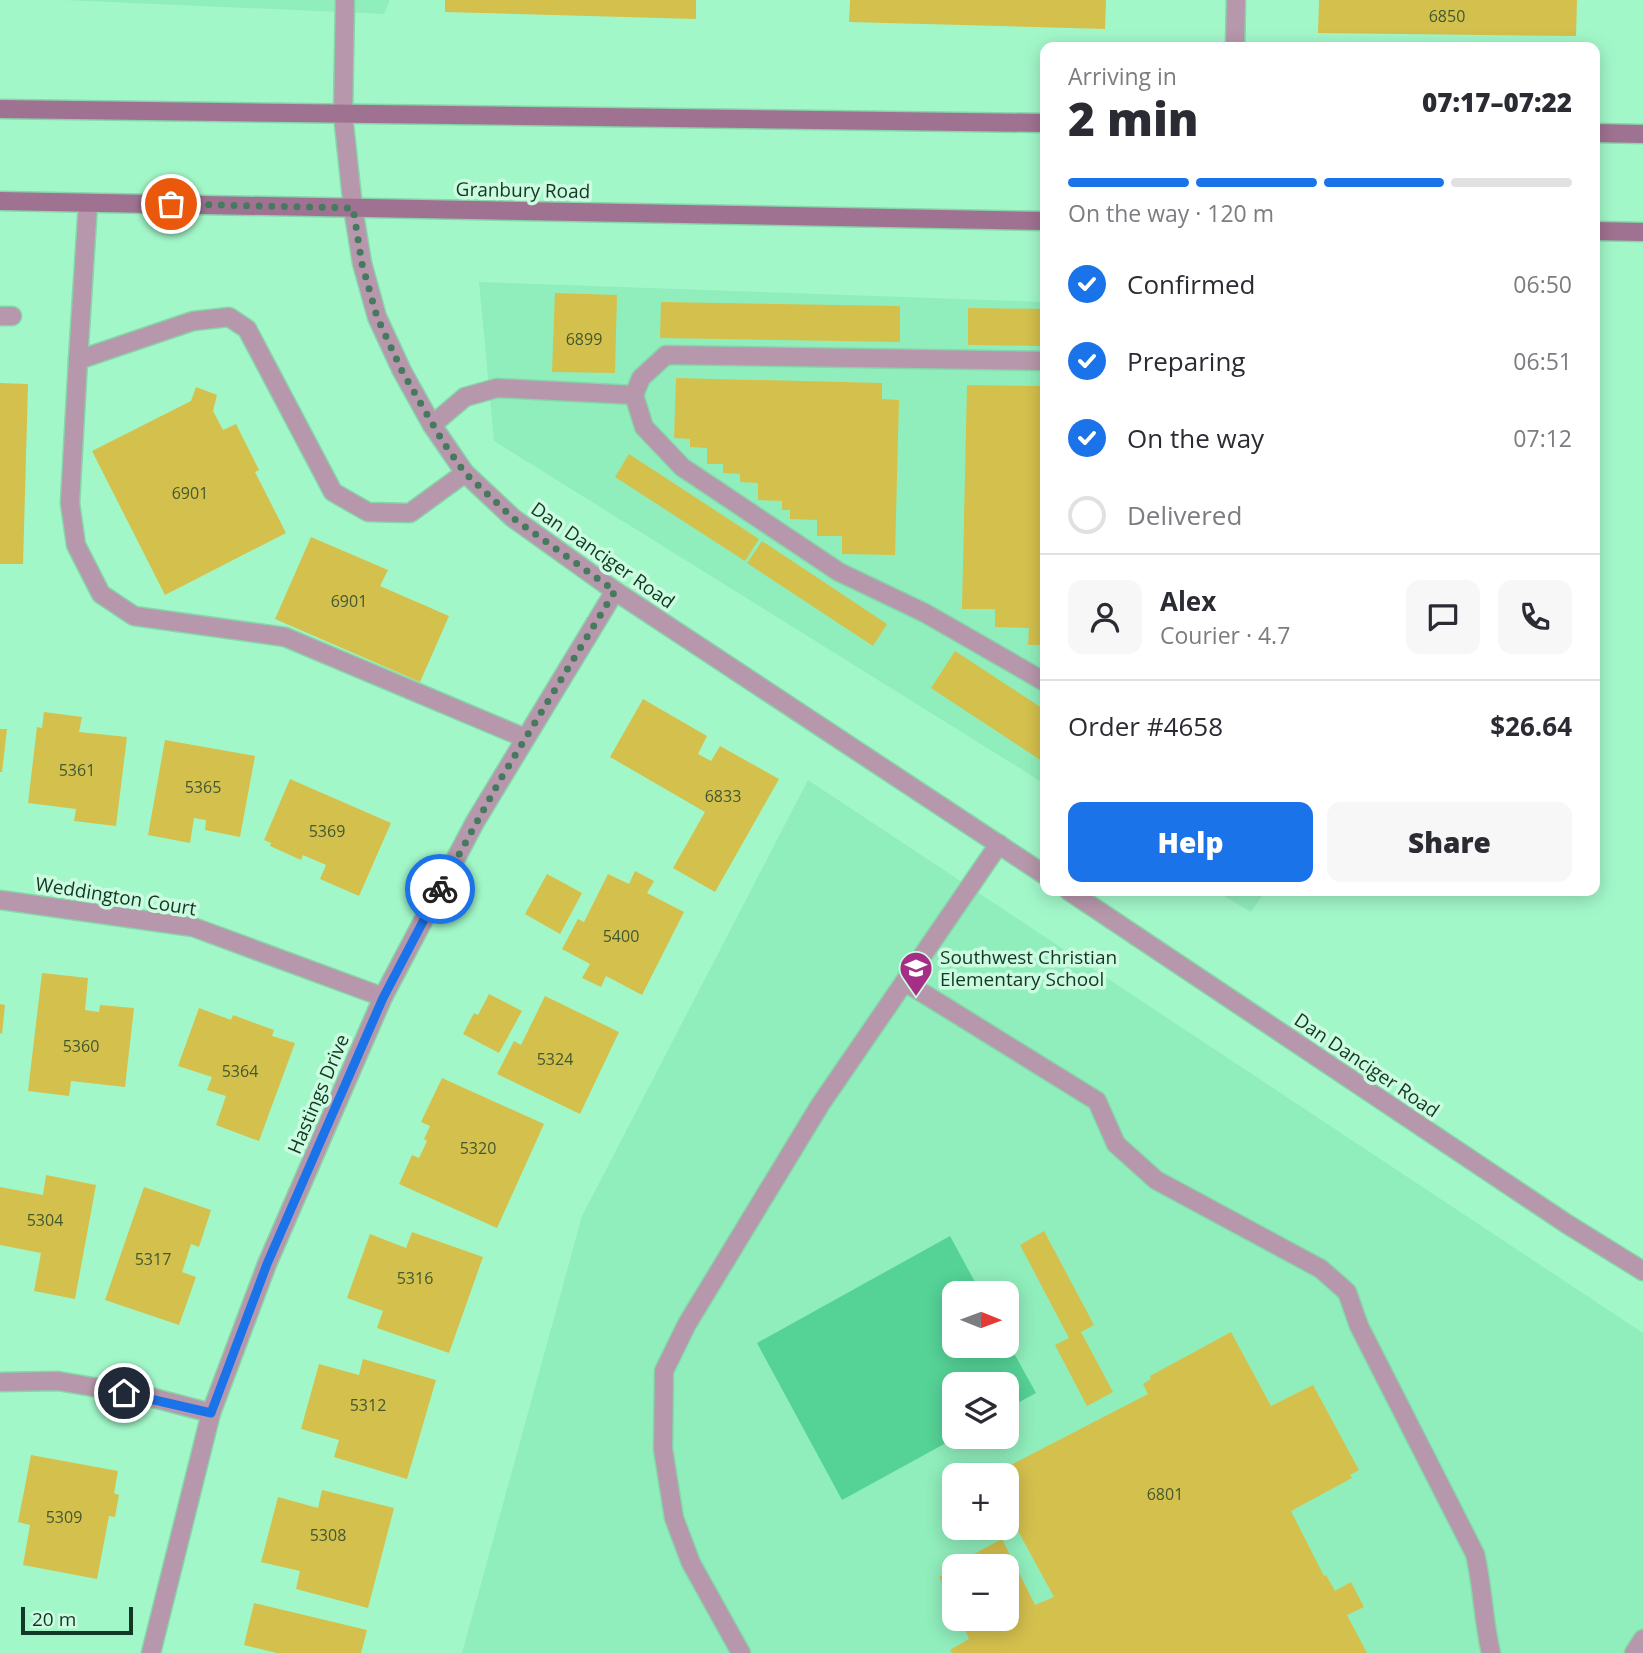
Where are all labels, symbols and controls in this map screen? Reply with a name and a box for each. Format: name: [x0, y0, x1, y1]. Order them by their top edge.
house number: 6850: [1429, 5, 1465, 27]
text: Arriving in: [1068, 60, 1177, 92]
text: 07:17–07:22: [1422, 84, 1572, 120]
text: 2 min: [1068, 87, 1199, 149]
pin: [141, 174, 201, 234]
street label: Granbury Road: [455, 176, 591, 204]
icon: bag: [152, 185, 190, 223]
text: On the way · 120 m: [1068, 197, 1274, 229]
icon: check: [1068, 265, 1106, 303]
text: Confirmed: [1127, 266, 1255, 302]
text: 06:50: [1513, 268, 1572, 300]
house number: 6899: [566, 328, 602, 350]
icon: check: [1068, 342, 1106, 380]
text: Preparing: [1127, 343, 1245, 379]
text: 06:51: [1513, 345, 1572, 377]
icon: check: [1068, 419, 1106, 457]
text: On the way: [1127, 420, 1264, 456]
text: 07:12: [1513, 422, 1572, 454]
house number: 6901: [172, 482, 208, 504]
street label: Dan Danciger Road: [526, 496, 680, 614]
text: Delivered: [1127, 497, 1242, 533]
button: person: [1068, 580, 1142, 654]
button: chat: [1406, 580, 1480, 654]
button: phone: [1498, 580, 1572, 654]
text: Alex: [1160, 583, 1216, 619]
house number: 6901: [331, 590, 367, 612]
text: Courier · 4.7: [1160, 619, 1290, 651]
text: Order #4658: [1068, 708, 1223, 744]
text: $26.64: [1490, 708, 1572, 744]
house number: 5361: [59, 759, 95, 781]
house number: 5365: [185, 776, 221, 798]
house number: 6833: [705, 785, 741, 807]
button: Help: [1068, 802, 1313, 882]
button: Share: [1327, 802, 1572, 882]
house number: 5369: [309, 820, 345, 842]
courier: [405, 854, 475, 924]
street label: Weddington Court: [34, 870, 199, 922]
icon: bike: [421, 870, 459, 908]
house number: 5400: [603, 925, 639, 947]
place label: Southwest Christian Elementary School: [940, 944, 1117, 992]
school or university icon: Southwest Christian Elementary School: [897, 949, 935, 998]
street label: Dan Danciger Road: [1289, 1007, 1445, 1123]
street label: Hastings Drive: [281, 1030, 355, 1158]
house number: 5360: [63, 1035, 99, 1057]
house number: 5324: [537, 1048, 573, 1070]
house number: 5364: [222, 1060, 258, 1082]
house number: 5320: [460, 1137, 496, 1159]
house number: 5304: [27, 1209, 63, 1231]
house number: 5317: [135, 1248, 171, 1270]
house number: 5316: [397, 1267, 433, 1289]
north arrow: [942, 1281, 1018, 1358]
map controls: [942, 1281, 1019, 1631]
pin: [94, 1363, 154, 1423]
button: layers: [942, 1372, 1019, 1449]
icon: home: [105, 1374, 143, 1412]
house number: 5312: [350, 1394, 386, 1416]
button: +: [942, 1463, 1019, 1540]
house number: 6801: [1147, 1483, 1183, 1505]
house number: 5309: [46, 1506, 82, 1528]
house number: 5308: [310, 1524, 346, 1546]
button: −: [942, 1554, 1019, 1631]
scale bar: [21, 1604, 133, 1636]
text: 20 m: [32, 1606, 76, 1632]

